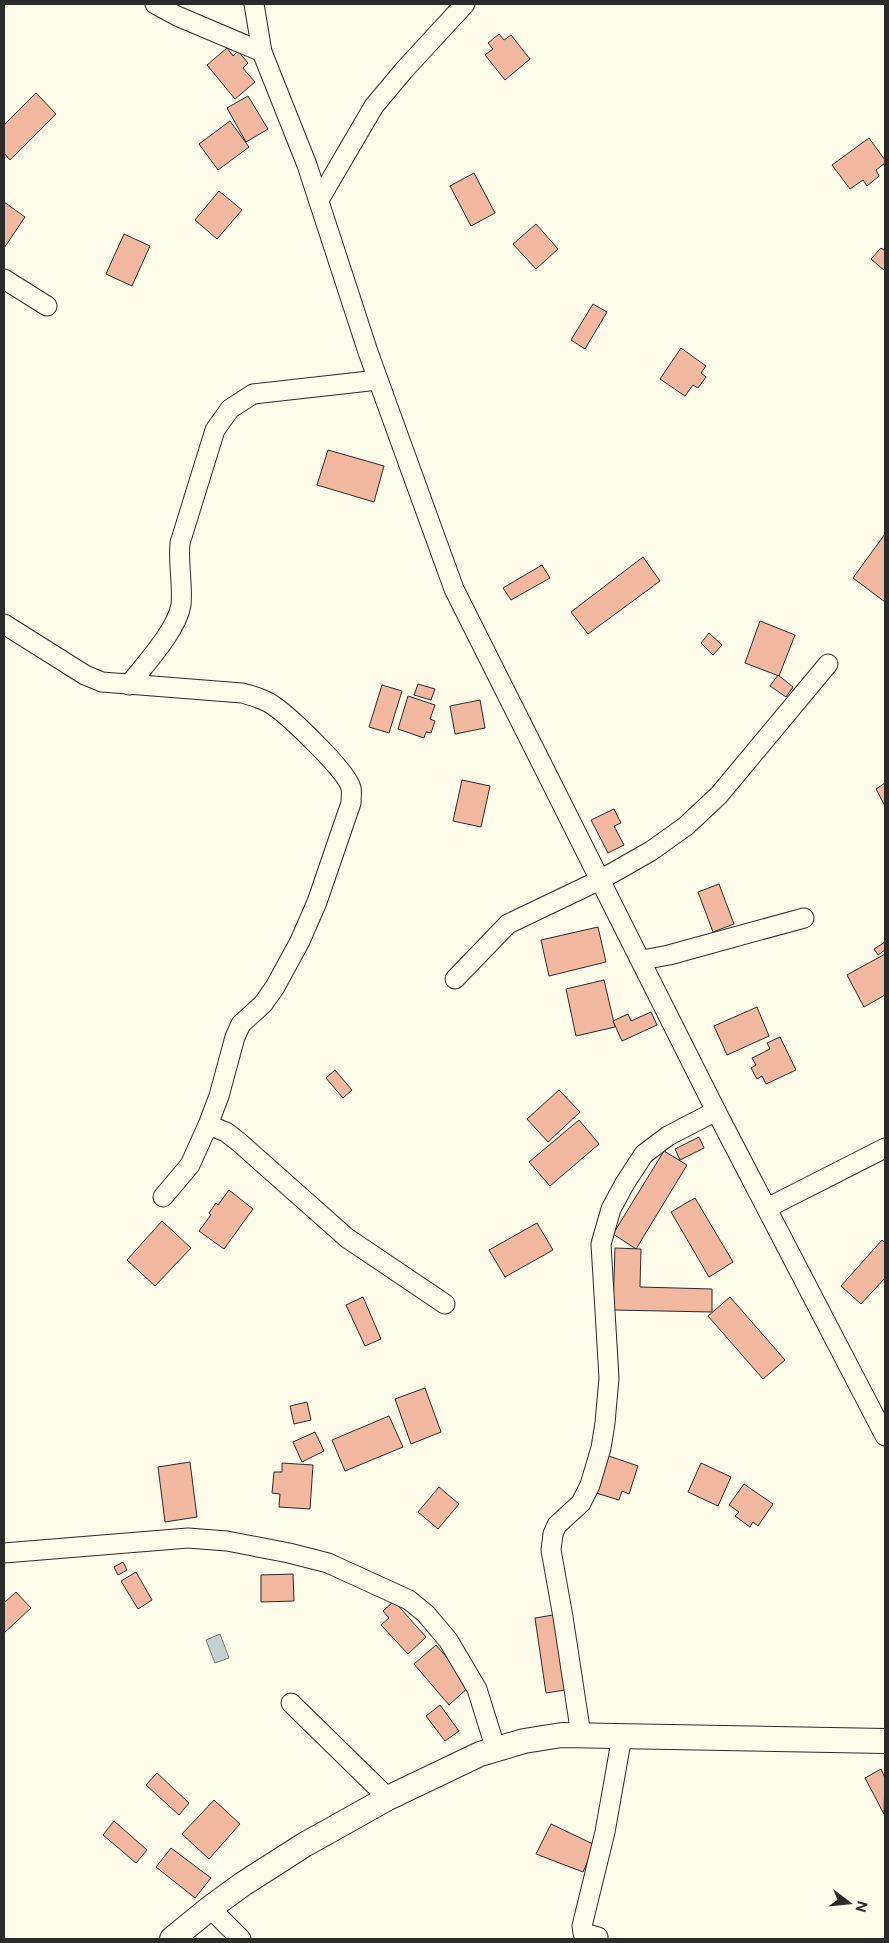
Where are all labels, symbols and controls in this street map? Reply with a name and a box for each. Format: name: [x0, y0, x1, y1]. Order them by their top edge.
north arrow: [824, 1878, 874, 1928]
text: N: [852, 1899, 871, 1914]

